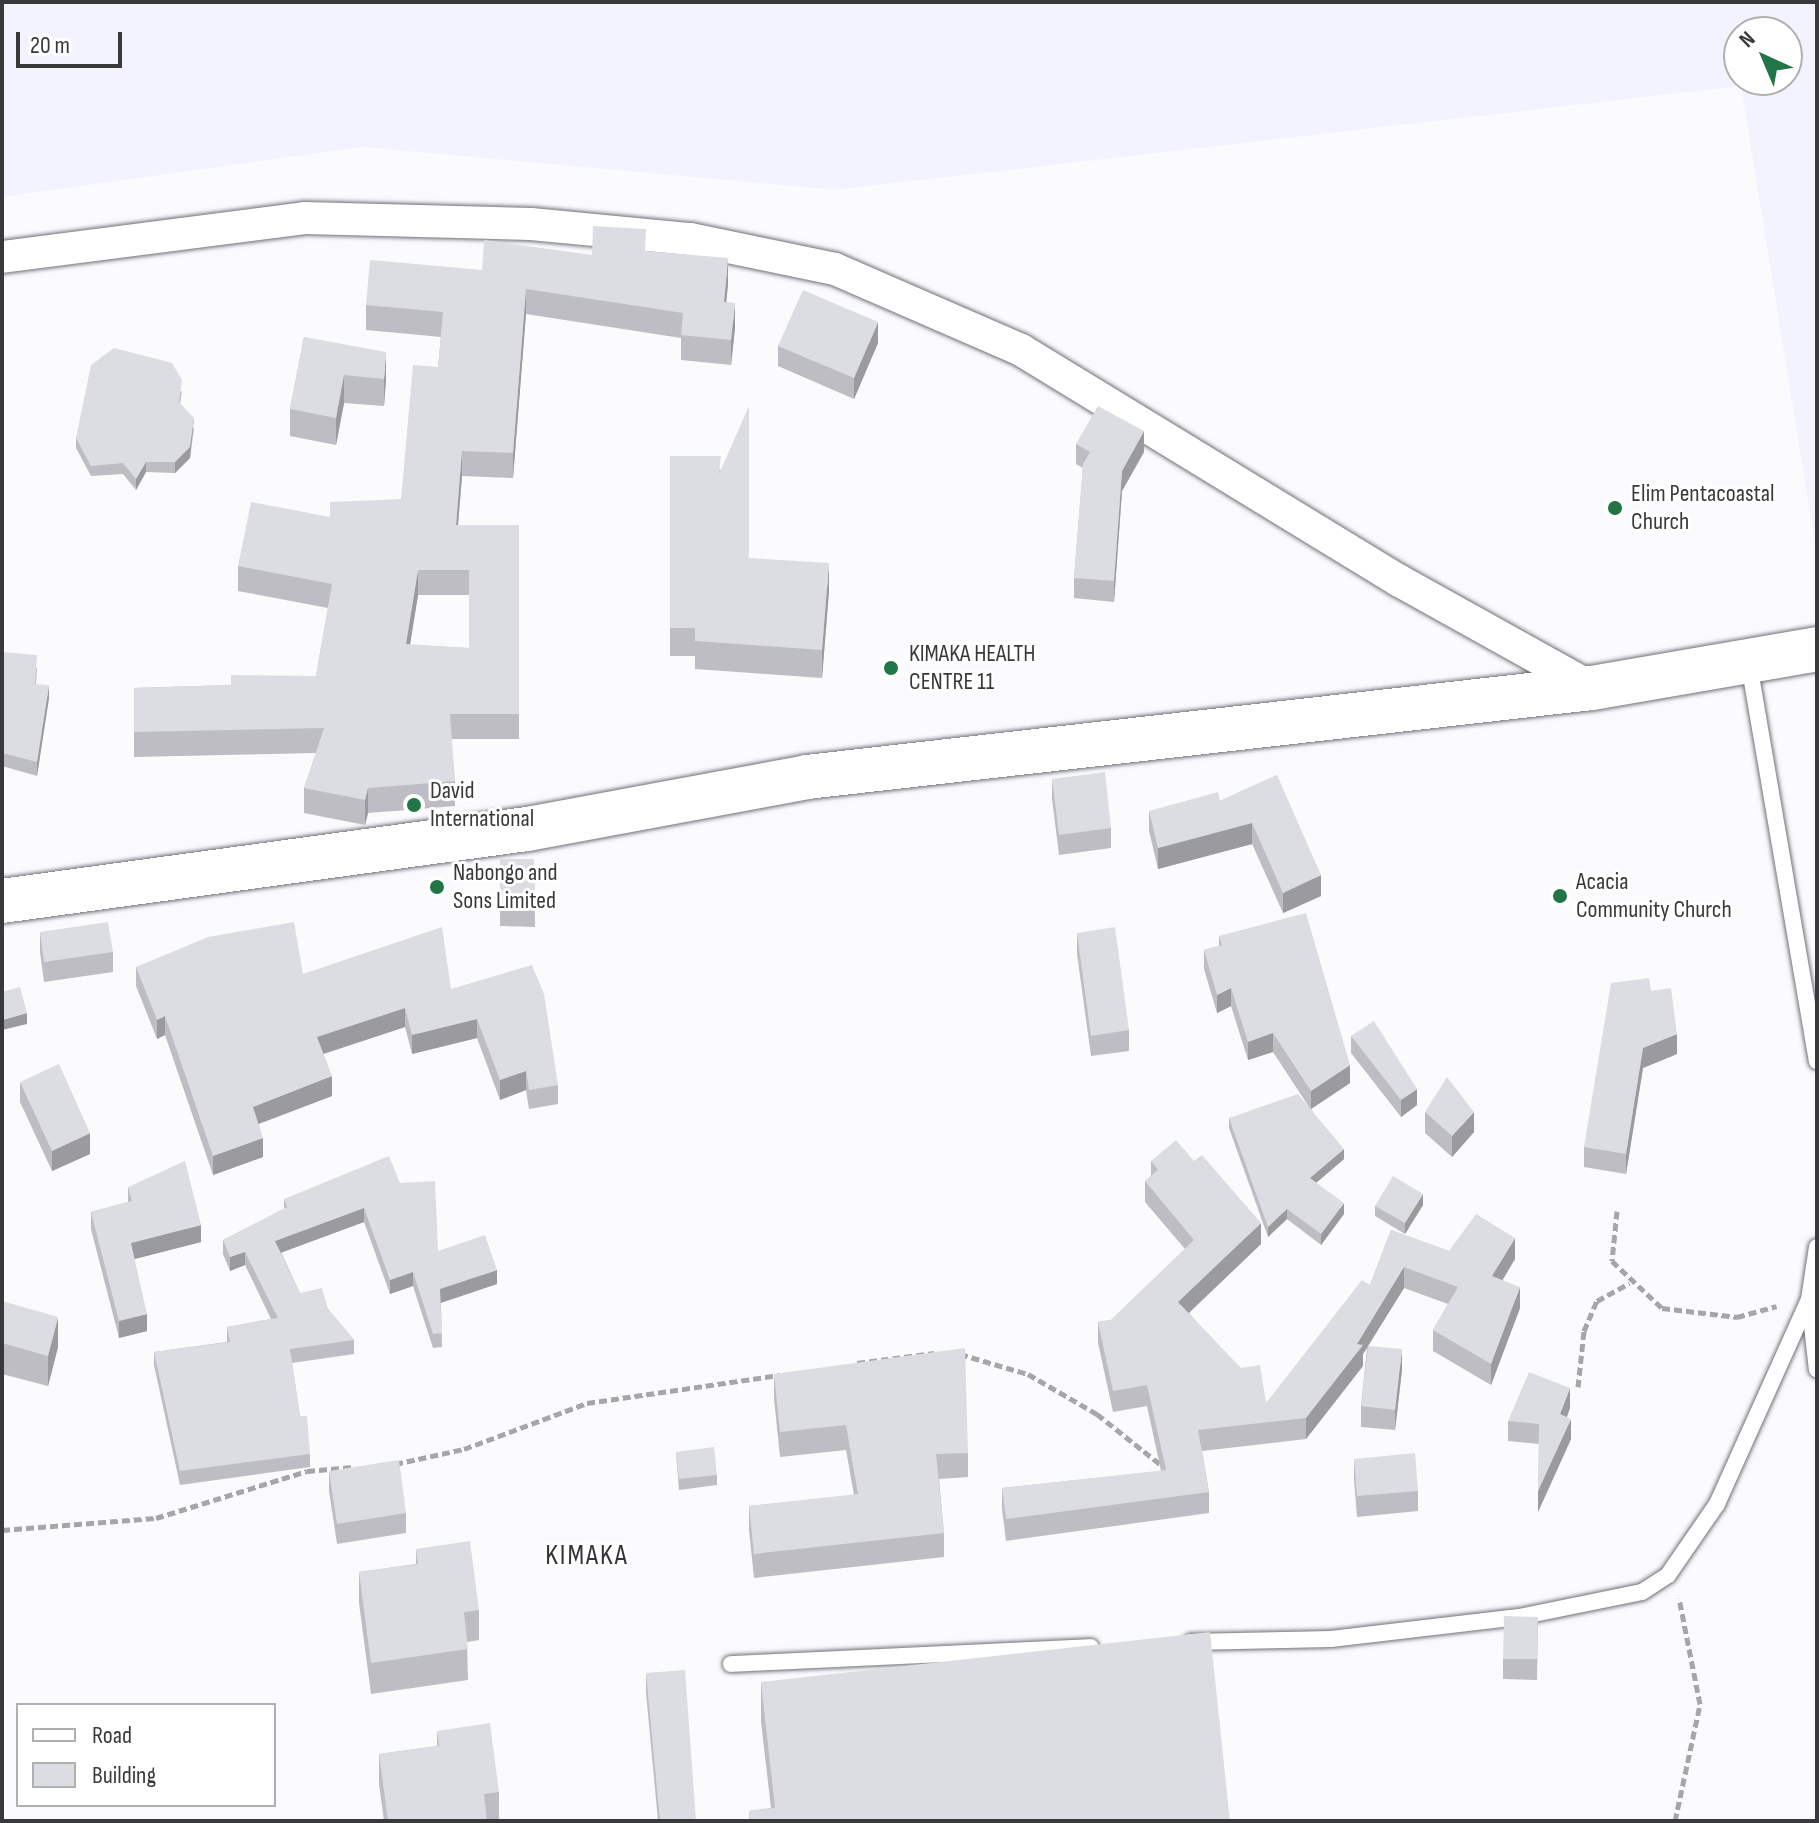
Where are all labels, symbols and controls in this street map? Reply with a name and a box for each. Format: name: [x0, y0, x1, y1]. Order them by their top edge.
scale bar: [20, 16, 126, 66]
north arrow: [1723, 16, 1803, 96]
text: N: [1734, 26, 1761, 54]
text: 20 m: [30, 31, 70, 60]
place label: Elim Pentacoastal Church: [1631, 480, 1774, 536]
marker: Elim Pentacoastal Church: [1606, 499, 1624, 517]
place label: KIMAKA HEALTH CENTRE 11: [909, 640, 1036, 696]
marker: KIMAKA HEALTH CENTRE 11: [880, 657, 902, 679]
place label: David International: [430, 777, 534, 833]
marker: David International: [405, 796, 423, 814]
place label: Nabongo and Sons Limited: [453, 859, 557, 915]
place label: Acacia Community Church: [1576, 868, 1732, 924]
marker: Nabongo and Sons Limited: [428, 878, 446, 896]
marker: Acacia Community Church: [1551, 887, 1569, 905]
district label: KIMAKA: [545, 1539, 629, 1573]
legend: [16, 1703, 276, 1807]
text: Road: [92, 1721, 132, 1750]
text: Building: [92, 1761, 156, 1790]

